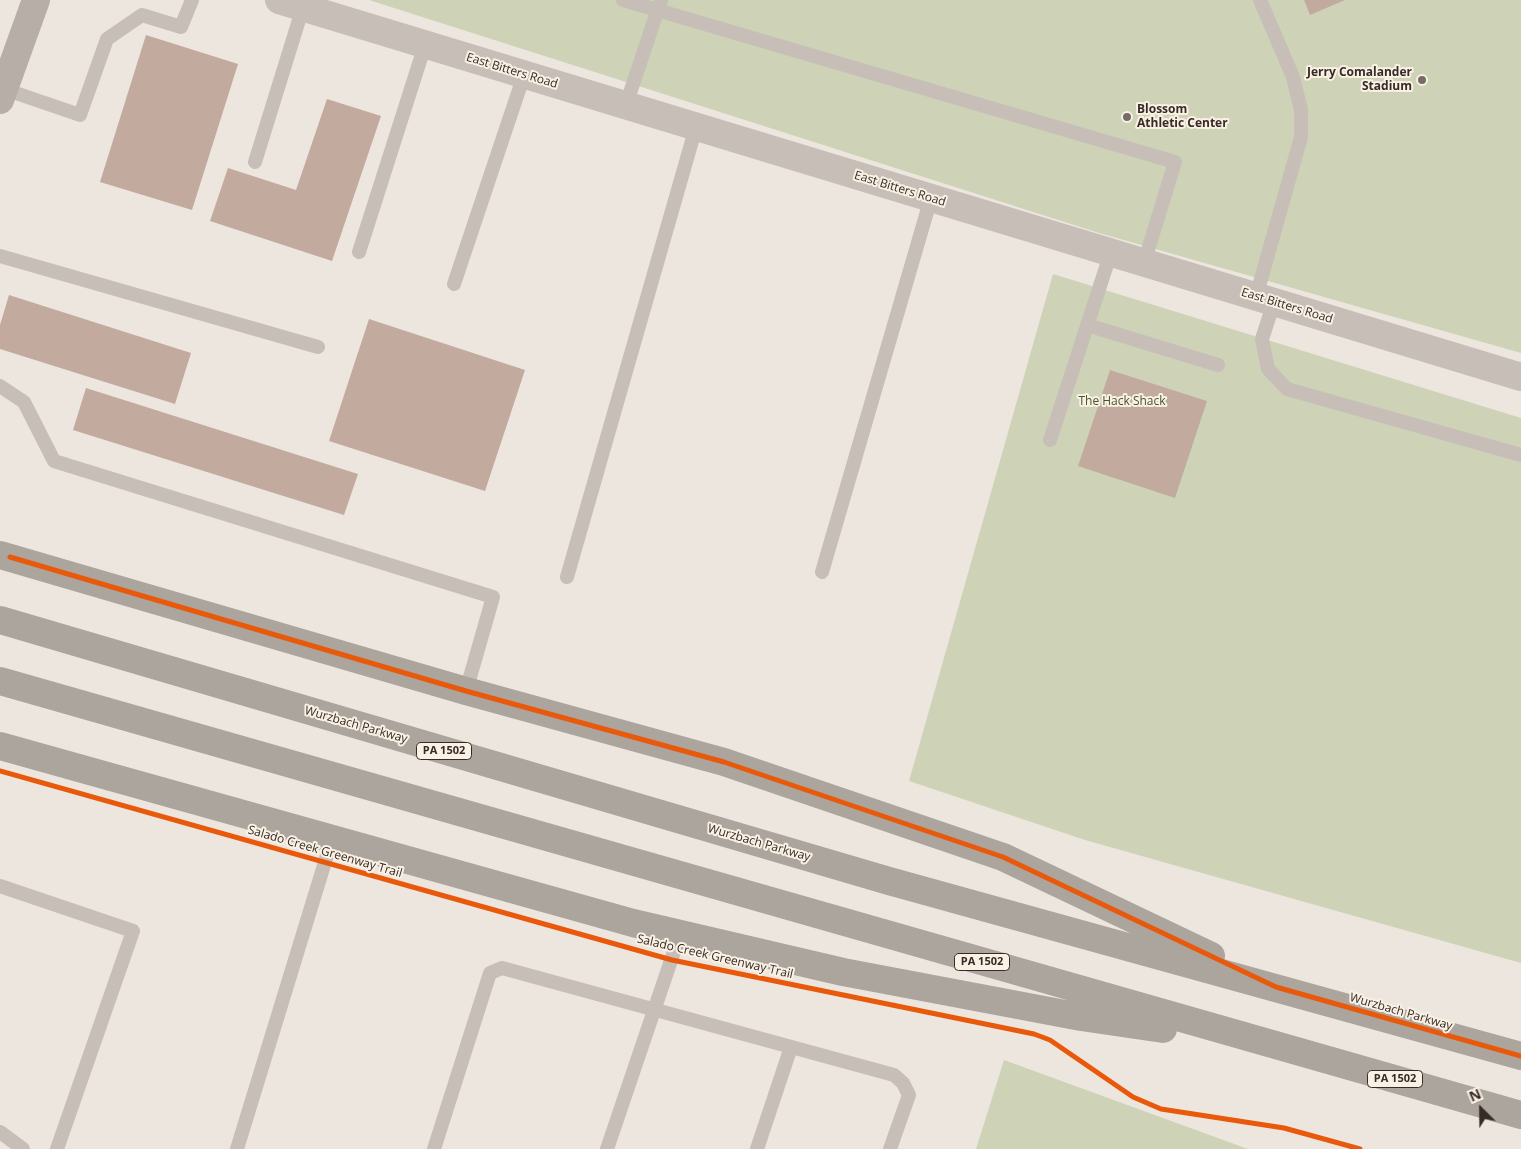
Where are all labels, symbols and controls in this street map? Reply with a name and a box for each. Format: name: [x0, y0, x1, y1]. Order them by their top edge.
street label: East Bitters Road: [465, 50, 559, 92]
place label: Jerry Comalander Stadium: [1307, 66, 1412, 94]
marker: Jerry Comalander Stadium: [1416, 74, 1428, 86]
place label: Blossom Athletic Center: [1137, 103, 1228, 131]
marker: Blossom Athletic Center: [1121, 111, 1133, 123]
street label: East Bitters Road: [853, 168, 947, 210]
street label: East Bitters Road: [1240, 285, 1334, 327]
park label: The Hack Shack: [1078, 395, 1166, 409]
street label: Wurzbach Parkway: [303, 703, 409, 747]
road number: PA 1502: [416, 742, 472, 759]
street label: Wurzbach Parkway: [706, 821, 812, 865]
street label: Salado Creek Greenway Trail: [246, 823, 404, 881]
street label: Salado Creek Greenway Trail: [636, 932, 794, 982]
road number: PA 1502: [954, 954, 1010, 970]
street label: Wurzbach Parkway: [1348, 990, 1454, 1034]
road number: PA 1502: [1368, 1070, 1422, 1088]
north arrow: [1456, 1084, 1506, 1134]
text: N: [1466, 1084, 1484, 1106]

